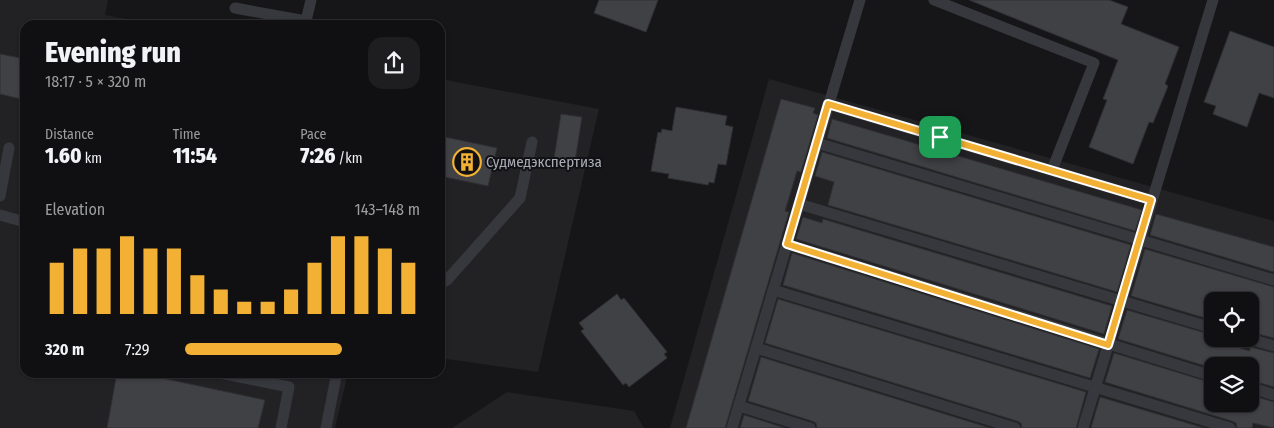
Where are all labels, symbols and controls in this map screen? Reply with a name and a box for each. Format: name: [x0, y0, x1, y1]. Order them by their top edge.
text: Evening run: [45, 36, 181, 69]
button: share: [368, 37, 420, 89]
text: 18:17 · 5 × 320 m: [45, 72, 146, 91]
pin: [919, 116, 961, 158]
icon: arrive: [926, 123, 954, 151]
text: Distance: [45, 126, 94, 143]
text: Time: [173, 126, 200, 143]
text: Pace: [300, 126, 326, 143]
text: 1.60: [45, 143, 82, 169]
text: 11:54: [173, 143, 217, 169]
text: 7:26: [300, 143, 335, 169]
building icon: Судмедэкспертиза: [452, 147, 482, 177]
text: km: [82, 150, 102, 167]
text: /km: [335, 150, 362, 167]
place label: Судмедэкспертиза: [486, 153, 602, 171]
text: Elevation: [45, 200, 105, 219]
text: 143–148 m: [355, 200, 420, 219]
map controls: [1204, 292, 1259, 412]
button: locate: [1204, 292, 1259, 347]
text: 320 m: [45, 340, 84, 359]
text: 7:29: [125, 340, 150, 359]
button: layers: [1204, 357, 1259, 412]

